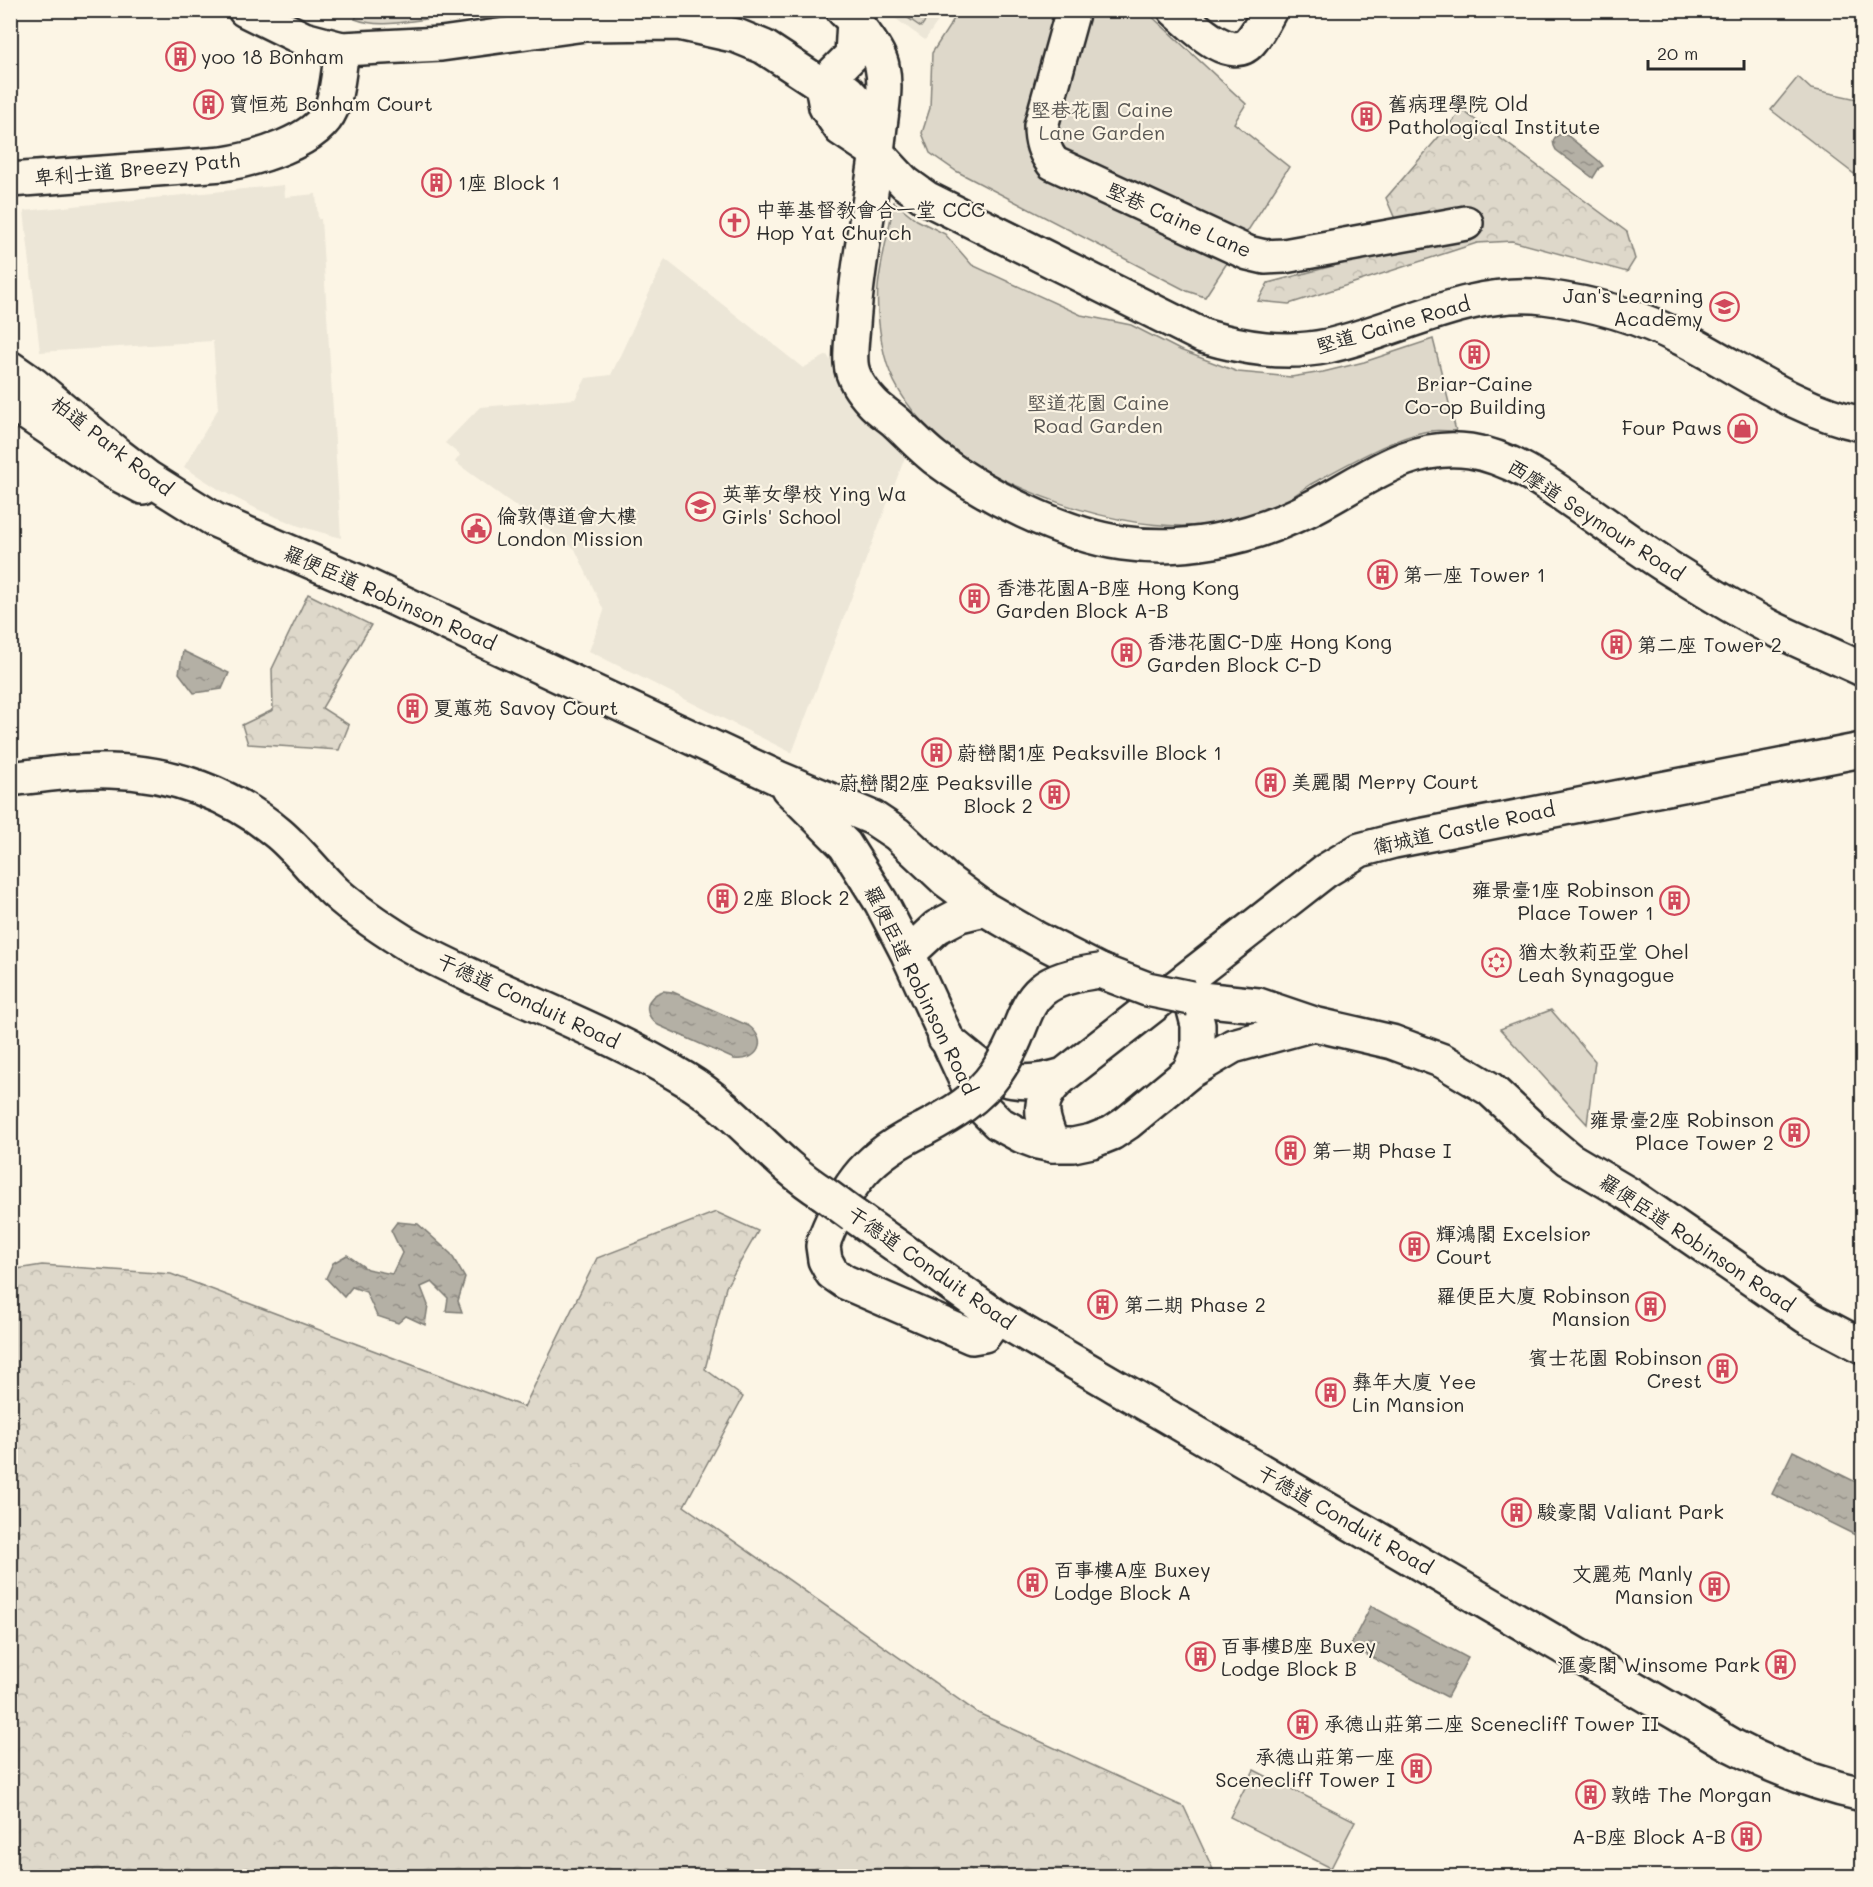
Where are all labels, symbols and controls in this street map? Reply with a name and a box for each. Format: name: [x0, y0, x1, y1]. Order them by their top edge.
scale bar: [1648, 33, 1744, 71]
building icon: yoo 18 Bonham: [164, 41, 196, 73]
text: 20 m: [1657, 41, 1698, 65]
place label: yoo 18 Bonham: [201, 43, 344, 69]
building icon: 寶恒苑 Bonham Court: [192, 88, 224, 120]
place label: 寶恒苑 Bonham Court: [229, 90, 433, 116]
place label: 舊病理學院 Old Pathological Institute: [1388, 90, 1600, 139]
park label: 堅巷花園 Caine Lane Garden: [1031, 96, 1173, 145]
building icon: 舊病理學院 Old Pathological Institute: [1351, 100, 1383, 132]
street label: 卑利士道 Breezy Path: [33, 146, 241, 190]
building icon: 1座 Block 1: [421, 167, 453, 199]
place label: 1座 Block 1: [458, 169, 560, 195]
street label: 堅巷 Caine Lane: [1103, 176, 1256, 263]
place label: 中華基督教會合一堂 CCC Hop Yat Church: [756, 196, 985, 245]
church icon: 中華基督教會合一堂 CCC Hop Yat Church: [719, 206, 751, 238]
place label: Jan's Learning Academy: [1563, 282, 1703, 331]
street label: 堅道 Caine Road: [1313, 290, 1473, 358]
school or university icon: Jan's Learning Academy: [1708, 291, 1740, 323]
building icon: Briar-Caine Co-op Building: [1459, 338, 1491, 370]
place label: Briar-Caine Co-op Building: [1404, 370, 1546, 419]
street label: 柏道 Park Road: [46, 389, 179, 501]
park label: 堅道花園 Caine Road Garden: [1027, 389, 1169, 438]
shop icon: Four Paws: [1727, 412, 1759, 444]
place label: Four Paws: [1622, 414, 1722, 440]
street label: 西摩道 Seymour Road: [1503, 452, 1690, 586]
place label: 英華女學校 Ying Wa Girls' School: [722, 480, 907, 529]
school or university icon: 英華女學校 Ying Wa Girls' School: [685, 490, 717, 522]
place label: 倫敦傳道會大樓 London Mission: [497, 502, 643, 551]
public building icon: 倫敦傳道會大樓 London Mission: [460, 512, 492, 544]
street label: 羅便臣道 Robinson Road: [280, 538, 501, 656]
building icon: 第一座 Tower 1: [1366, 559, 1398, 591]
place label: 第一座 Tower 1: [1403, 561, 1546, 587]
place label: 香港花園A-B座 Hong Kong Garden Block A-B: [996, 574, 1239, 623]
building icon: 香港花園A-B座 Hong Kong Garden Block A-B: [959, 583, 991, 615]
place label: 香港花園C-D座 Hong Kong Garden Block C-D: [1147, 628, 1392, 677]
building icon: 第二座 Tower 2: [1600, 629, 1632, 661]
place label: 第二座 Tower 2: [1637, 631, 1782, 657]
building icon: 香港花園C-D座 Hong Kong Garden Block C-D: [1110, 637, 1142, 669]
building icon: 夏蕙苑 Savoy Court: [396, 692, 428, 724]
place label: 夏蕙苑 Savoy Court: [433, 694, 618, 720]
building icon: 蔚巒閣1座 Peaksville Block 1: [920, 737, 952, 769]
place label: 蔚巒閣1座 Peaksville Block 1: [957, 739, 1222, 765]
building icon: 美麗閣 Merry Court: [1254, 766, 1286, 798]
place label: 美麗閣 Merry Court: [1291, 768, 1479, 794]
place label: 蔚巒閣2座 Peaksville Block 2: [839, 769, 1033, 818]
building icon: 蔚巒閣2座 Peaksville Block 2: [1038, 778, 1070, 810]
street label: 衛城道 Castle Road: [1370, 795, 1557, 859]
place label: 雍景臺1座 Robinson Place Tower 1: [1471, 876, 1654, 925]
street label: 羅便臣道 Robinson Road: [860, 881, 984, 1099]
building icon: 2座 Block 2: [706, 882, 738, 914]
place label: 2座 Block 2: [743, 884, 850, 910]
building icon: 雍景臺1座 Robinson Place Tower 1: [1659, 885, 1691, 917]
place label: 猶太教莉亞堂 Ohel Leah Synagogue: [1518, 938, 1689, 987]
street label: 干德道 Conduit Road: [433, 946, 624, 1054]
synagogue icon: 猶太教莉亞堂 Ohel Leah Synagogue: [1481, 947, 1513, 979]
place label: 雍景臺2座 Robinson Place Tower 2: [1589, 1106, 1774, 1155]
building icon: 雍景臺2座 Robinson Place Tower 2: [1779, 1116, 1811, 1148]
building icon: 第一期 Phase I: [1275, 1135, 1307, 1167]
place label: 第一期 Phase I: [1312, 1137, 1452, 1163]
street label: 羅便臣道 Robinson Road: [1595, 1167, 1800, 1317]
street label: 干德道 Conduit Road: [843, 1200, 1020, 1335]
place label: 輝鴻閣 Excelsior Court: [1436, 1220, 1591, 1269]
building icon: 輝鴻閣 Excelsior Court: [1399, 1230, 1431, 1262]
place label: 羅便臣大廈 Robinson Mansion: [1436, 1282, 1630, 1331]
building icon: 第二期 Phase 2: [1087, 1289, 1119, 1321]
place label: 第二期 Phase 2: [1124, 1291, 1266, 1317]
building icon: 羅便臣大廈 Robinson Mansion: [1635, 1291, 1667, 1323]
place label: 賓士花園 Robinson Crest: [1528, 1344, 1702, 1393]
building icon: 賓士花園 Robinson Crest: [1707, 1353, 1739, 1385]
place label: 彝年大廈 Yee Lin Mansion: [1352, 1368, 1476, 1417]
building icon: 彝年大廈 Yee Lin Mansion: [1315, 1377, 1347, 1409]
street label: 干德道 Conduit Road: [1253, 1458, 1438, 1580]
building icon: 駿豪閣 Valiant Park: [1500, 1496, 1532, 1528]
place label: 駿豪閣 Valiant Park: [1537, 1498, 1724, 1524]
place label: 百事樓A座 Buxey Lodge Block A: [1054, 1556, 1211, 1605]
place label: 文麗苑 Manly Mansion: [1572, 1560, 1693, 1609]
building icon: 百事樓A座 Buxey Lodge Block A: [1017, 1566, 1049, 1598]
building icon: 文麗苑 Manly Mansion: [1698, 1570, 1730, 1602]
place label: 百事樓B座 Buxey Lodge Block B: [1221, 1632, 1376, 1681]
building icon: 百事樓B座 Buxey Lodge Block B: [1184, 1641, 1216, 1673]
building icon: 滙豪閣 Winsome Park: [1765, 1649, 1797, 1681]
place label: 滙豪閣 Winsome Park: [1557, 1651, 1760, 1677]
building icon: 承德山莊第二座 Scenecliff Tower II: [1287, 1708, 1319, 1740]
place label: 承德山莊第二座 Scenecliff Tower II: [1324, 1710, 1659, 1736]
place label: 承德山莊第一座 Scenecliff Tower I: [1215, 1743, 1395, 1792]
building icon: 承德山莊第一座 Scenecliff Tower I: [1400, 1753, 1432, 1785]
building icon: 敦皓 The Morgan: [1574, 1779, 1606, 1811]
place label: 敦皓 The Morgan: [1611, 1781, 1772, 1807]
building icon: A-B座 Block A-B: [1731, 1821, 1763, 1853]
place label: A-B座 Block A-B: [1572, 1823, 1726, 1849]

